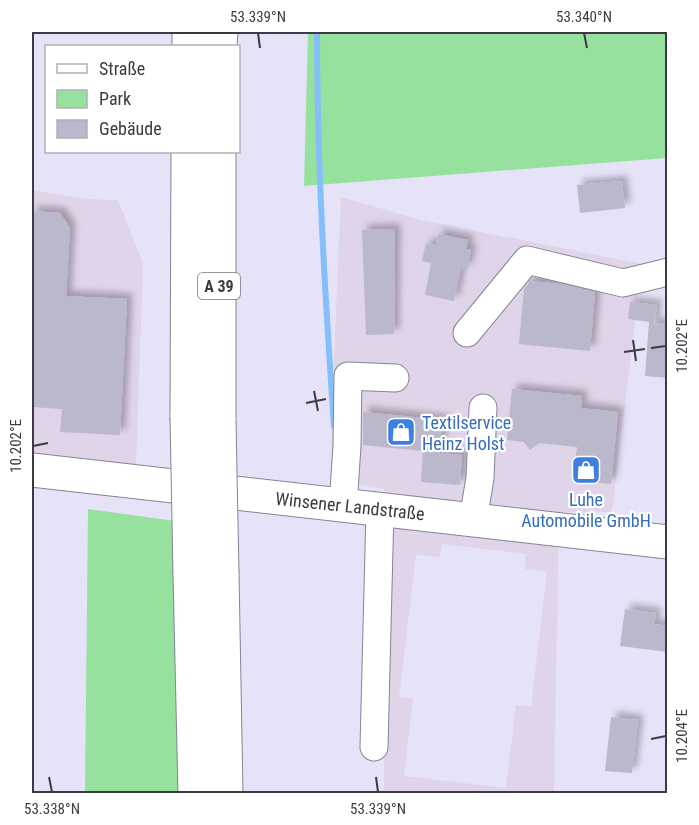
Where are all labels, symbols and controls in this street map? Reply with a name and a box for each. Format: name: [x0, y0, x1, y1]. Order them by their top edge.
text: 53.339°N: [230, 8, 286, 26]
text: 53.340°N: [556, 8, 612, 26]
legend: [45, 45, 240, 153]
text: Straße: [99, 58, 145, 79]
text: Park: [99, 88, 131, 109]
text: Gebäude: [99, 118, 162, 139]
road number: A 39: [198, 273, 240, 299]
text: 10.202°E: [673, 319, 691, 373]
place label: Textilservice Heinz Holst: [422, 412, 511, 454]
shop icon: Textilservice Heinz Holst: [385, 416, 417, 448]
text: 10.202°E: [7, 419, 25, 473]
shop icon: Luhe Automobile GmbH: [570, 454, 602, 486]
street label: Winsener Landstraße: [274, 488, 426, 524]
place label: Luhe Automobile GmbH: [521, 489, 651, 531]
text: 10.204°E: [673, 709, 691, 763]
text: 53.338°N: [24, 800, 80, 818]
text: 53.339°N: [350, 800, 406, 818]

